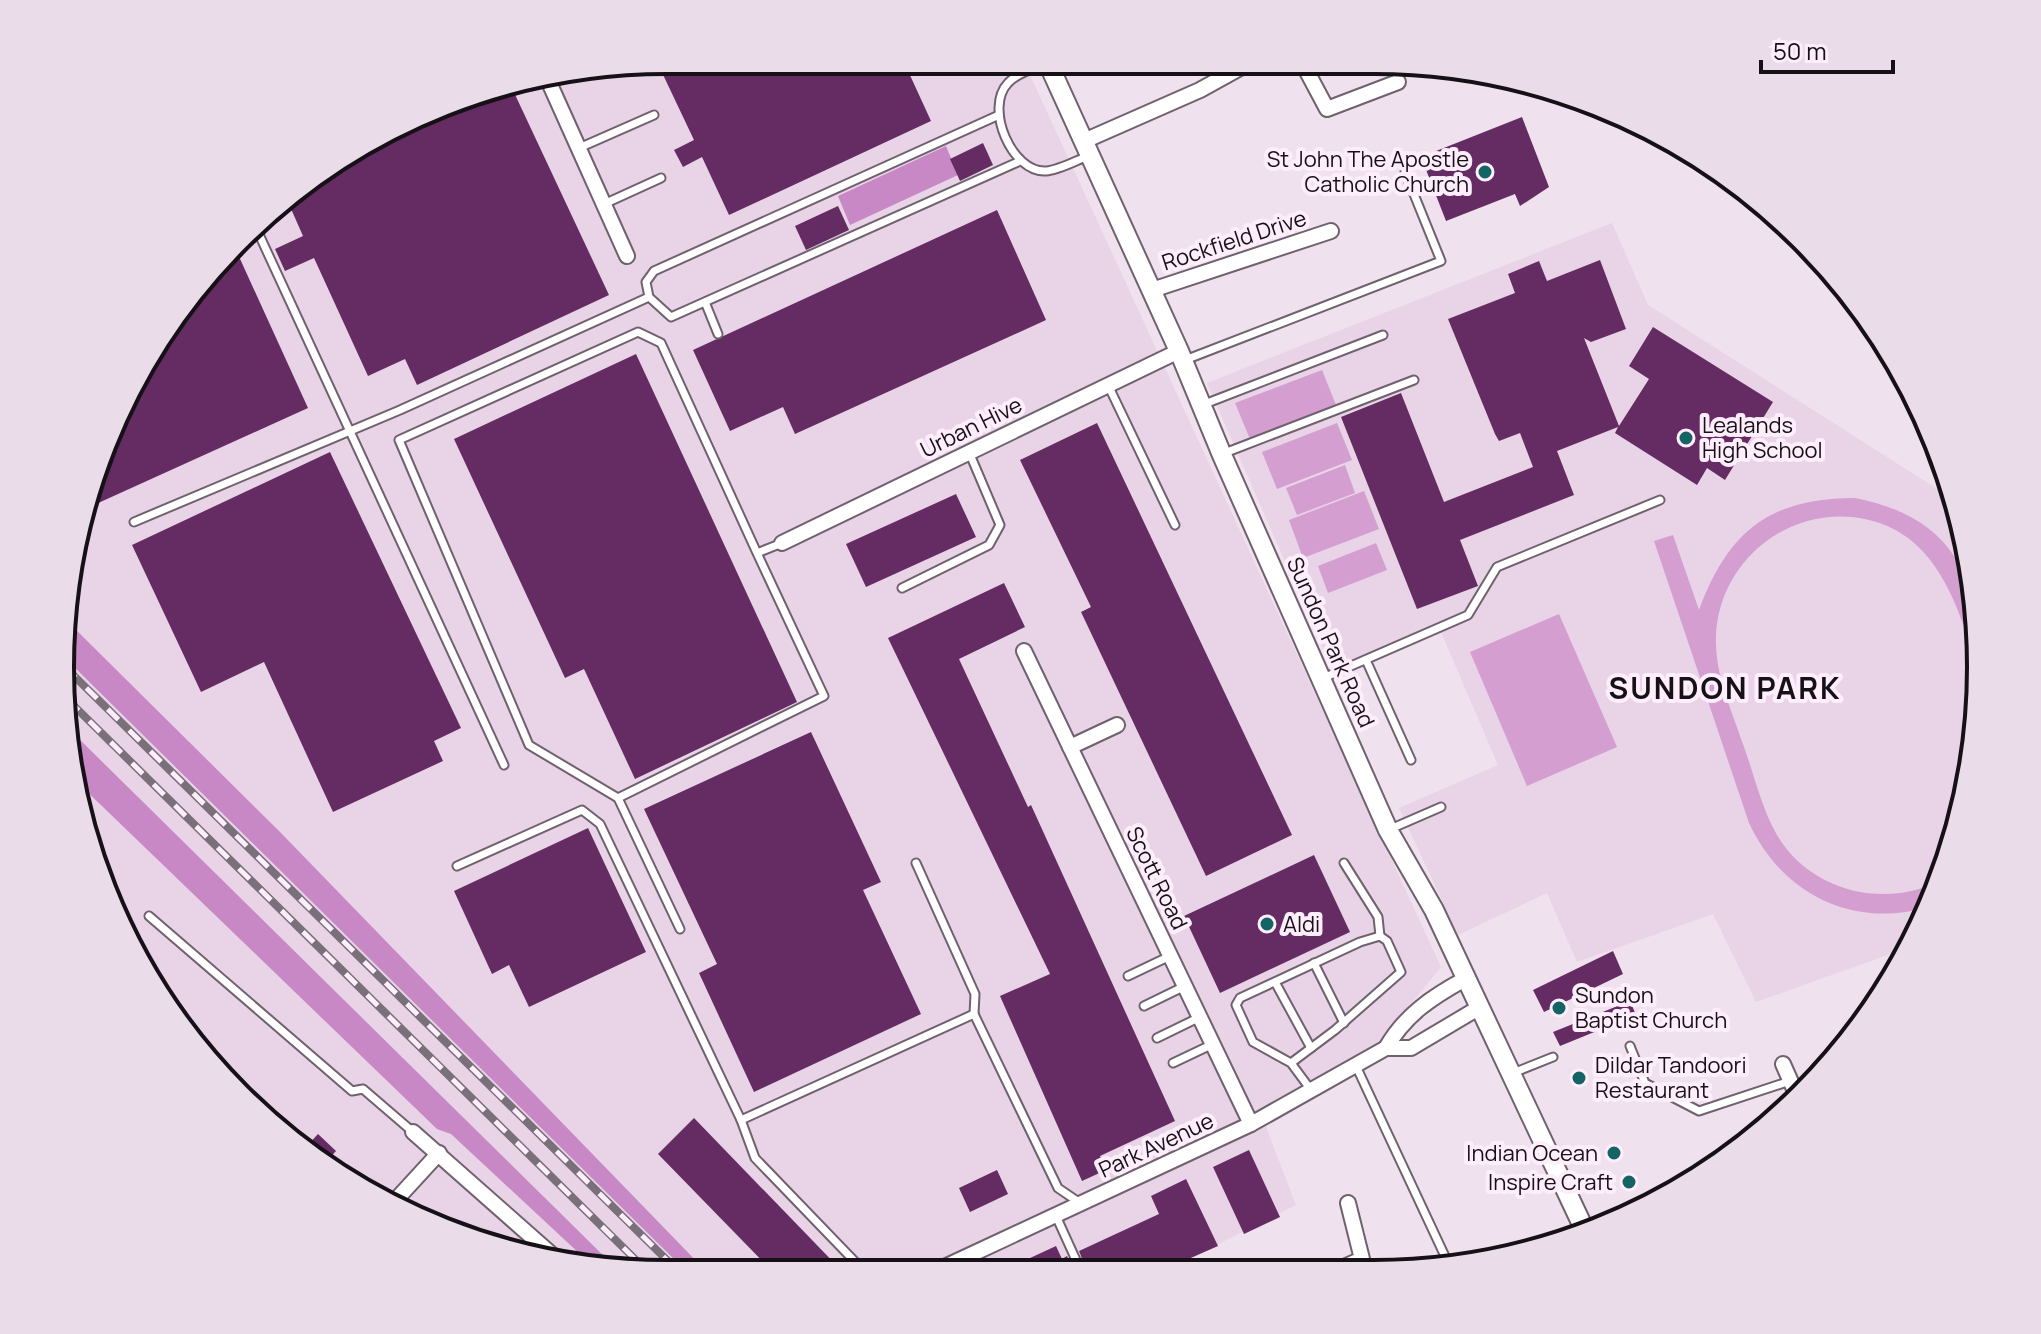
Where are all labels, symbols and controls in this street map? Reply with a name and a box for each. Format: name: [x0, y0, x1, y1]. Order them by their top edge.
scale bar: [1761, 24, 1893, 74]
text: 50 m: [1773, 34, 1827, 67]
place label: St John The Apostle Catholic Church: [1267, 144, 1469, 199]
marker: St John The Apostle Catholic Church: [1476, 163, 1494, 181]
street label: Rockfield Drive: [1158, 202, 1310, 277]
street label: Urban Hive: [915, 389, 1027, 465]
place label: Lealands High School: [1702, 410, 1823, 465]
marker: Lealands High School: [1677, 429, 1695, 447]
street label: Sundon Park Road: [1280, 552, 1382, 732]
district label: SUNDON PARK: [1609, 667, 1841, 708]
street label: Scott Road: [1119, 821, 1195, 935]
place label: Aldi: [1283, 909, 1320, 939]
marker: Aldi: [1258, 915, 1276, 933]
place label: Sundon Baptist Church: [1575, 980, 1727, 1035]
marker: Sundon Baptist Church: [1550, 999, 1568, 1017]
place label: Dildar Tandoori Restaurant: [1595, 1050, 1747, 1105]
marker: Dildar Tandoori Restaurant: [1570, 1069, 1588, 1087]
street label: Park Avenue: [1094, 1105, 1218, 1185]
place label: Indian Ocean: [1466, 1138, 1598, 1168]
marker: Indian Ocean: [1605, 1144, 1623, 1162]
place label: Inspire Craft: [1488, 1167, 1613, 1197]
marker: Inspire Craft: [1620, 1173, 1638, 1191]

